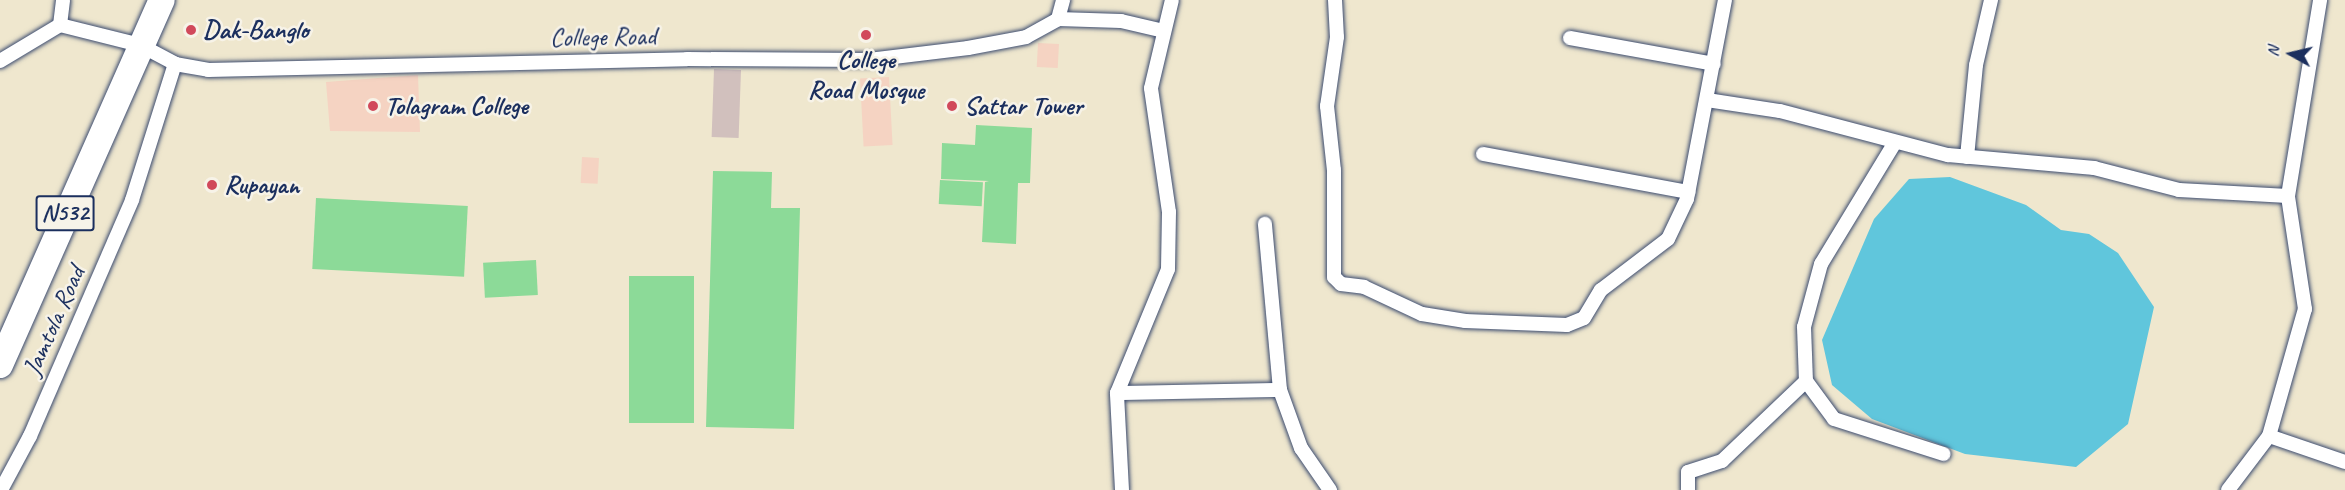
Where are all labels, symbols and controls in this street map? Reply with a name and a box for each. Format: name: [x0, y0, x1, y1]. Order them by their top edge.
place label: Dak-Banglo: [203, 14, 309, 46]
street label: College Road: [550, 20, 656, 54]
marker: Dak-Banglo: [184, 23, 198, 37]
north arrow: [2261, 24, 2321, 84]
marker: College Road Mosque: [859, 28, 873, 42]
place label: College Road Mosque: [808, 44, 924, 106]
text: N: [2263, 45, 2284, 58]
place label: Tolagram College: [385, 90, 528, 122]
place label: Sattar Tower: [964, 90, 1082, 122]
marker: Tolagram College: [366, 99, 380, 113]
marker: Sattar Tower: [945, 99, 959, 113]
place label: Rupayan: [224, 169, 299, 201]
marker: Rupayan: [205, 178, 219, 192]
road number: N532: [35, 192, 95, 234]
street label: Jamtola Road: [16, 262, 92, 380]

